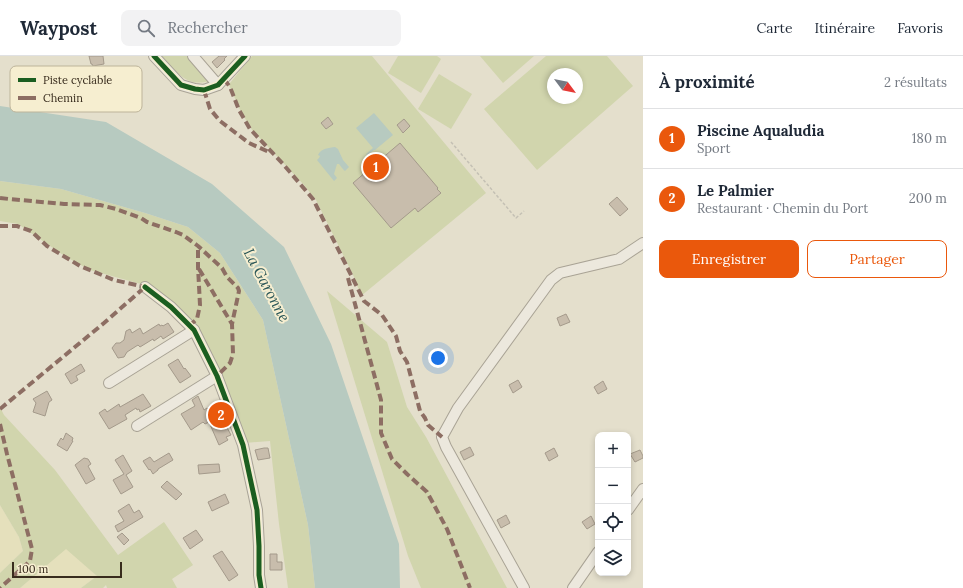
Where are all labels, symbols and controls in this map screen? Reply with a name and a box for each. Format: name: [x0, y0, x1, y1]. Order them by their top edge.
search box: [121, 10, 401, 46]
text: Waypost: [20, 16, 97, 40]
icon: search: [135, 17, 157, 39]
text: Rechercher: [167, 18, 248, 37]
text: Carte: [756, 19, 793, 37]
text: Itinéraire: [815, 19, 875, 37]
text: Favoris: [897, 19, 943, 37]
legend: [10, 66, 142, 112]
north arrow: [547, 68, 583, 104]
text: À proximité: [659, 71, 755, 93]
text: Piste cyclable: [43, 73, 112, 87]
text: 2 résultats: [884, 74, 947, 91]
text: Chemin: [43, 91, 83, 105]
text: Piscine Aqualudia: [697, 121, 824, 140]
text: 1: [669, 130, 675, 147]
text: 180 m: [912, 130, 947, 147]
text: Sport: [697, 140, 730, 157]
pin: 1: [363, 152, 389, 182]
text: Le Palmier: [697, 181, 774, 200]
text: 2: [669, 190, 675, 207]
text: 200 m: [909, 190, 947, 207]
text: Restaurant · Chemin du Port: [697, 200, 868, 217]
button: Enregistrer: [659, 240, 799, 278]
button: Partager: [807, 240, 947, 278]
water label: La Garonne: [240, 245, 294, 325]
your location: [428, 348, 448, 368]
pin: 2: [208, 400, 234, 430]
map controls: [595, 432, 631, 576]
button: +: [595, 432, 631, 468]
button: −: [595, 468, 631, 504]
button: locate: [595, 504, 631, 540]
button: layers: [595, 540, 631, 576]
scale bar: [12, 560, 122, 579]
text: 100 m: [18, 562, 48, 576]

